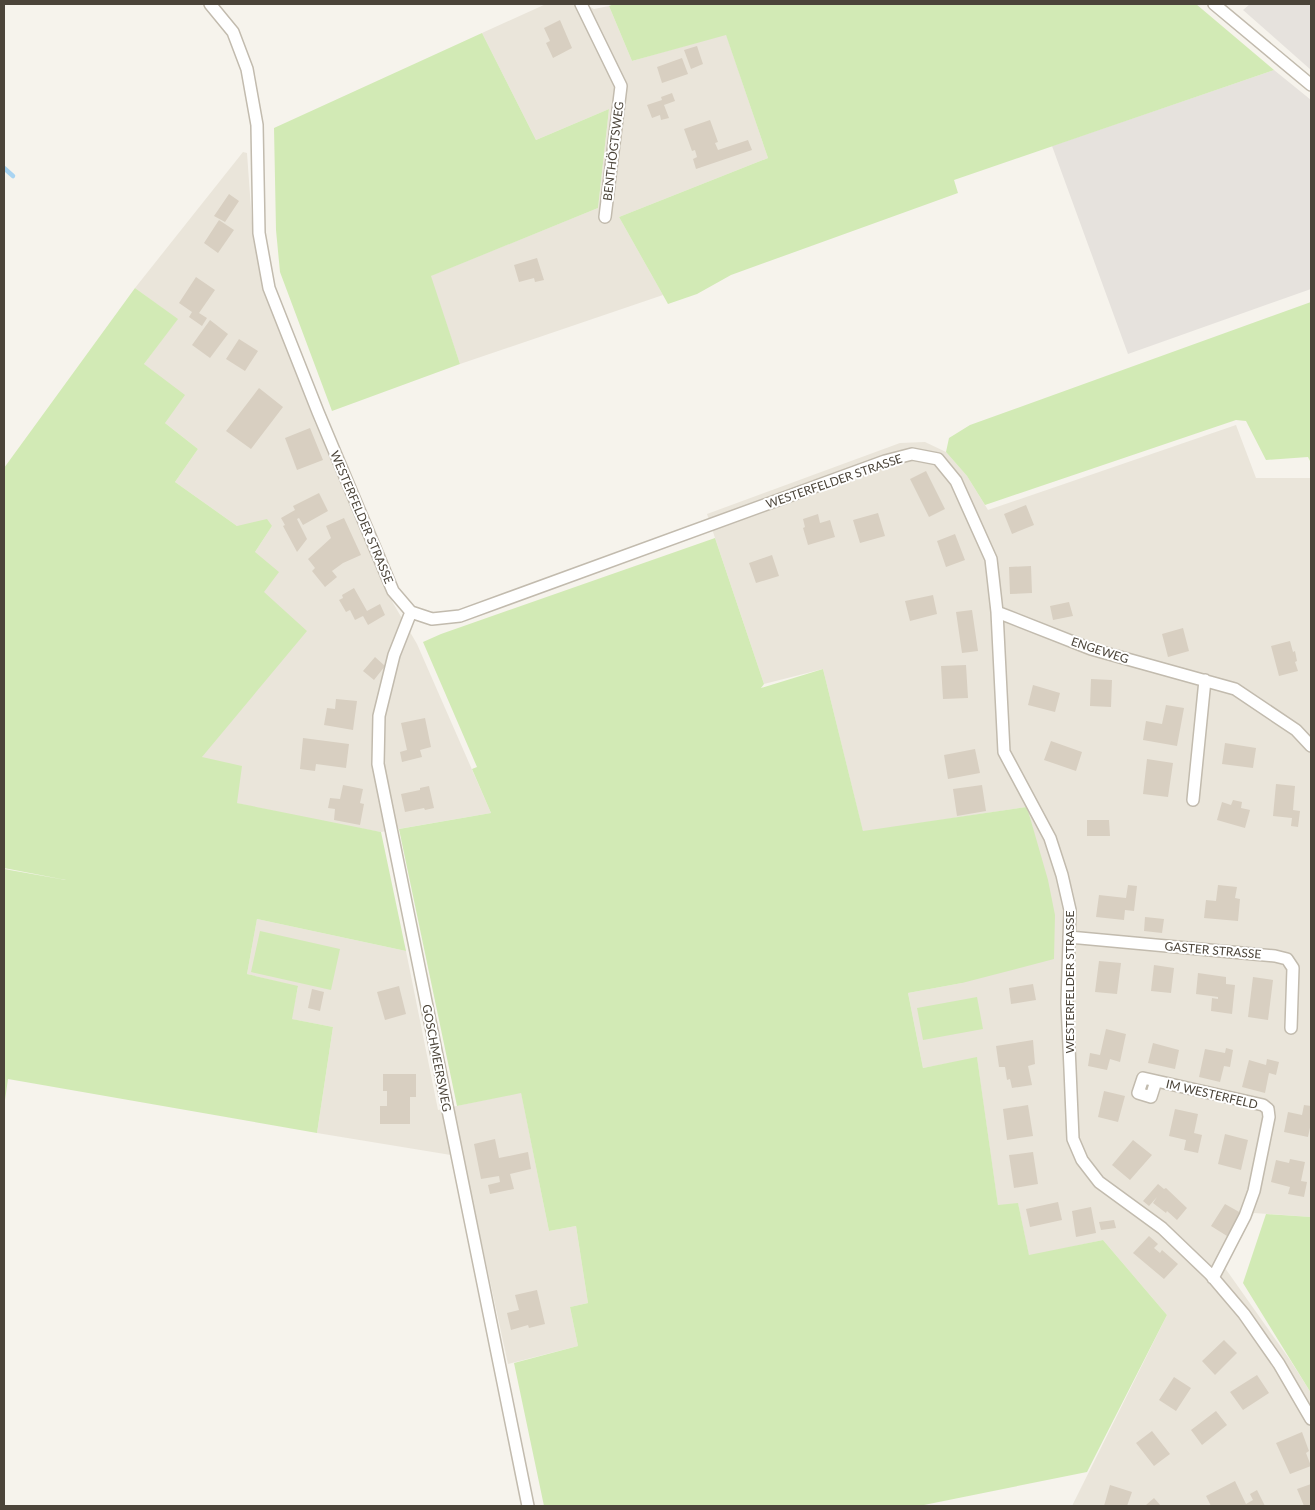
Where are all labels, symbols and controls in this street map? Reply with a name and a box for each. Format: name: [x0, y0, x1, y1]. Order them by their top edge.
street label: BENTHÖGTSWEG: [599, 100, 627, 201]
street label: WESTERFELDER STRASSE: [327, 448, 397, 586]
street label: WESTERFELDER STRASSE: [764, 451, 904, 511]
street label: ENGEWEG: [1069, 634, 1131, 666]
street label: WESTERFELDER STRASSE: [1062, 910, 1077, 1054]
street label: GASTER STRASSE: [1164, 938, 1262, 962]
street label: GOSCHMEERSWEG: [419, 1003, 455, 1113]
street label: IM WESTERFELD: [1165, 1076, 1259, 1112]

